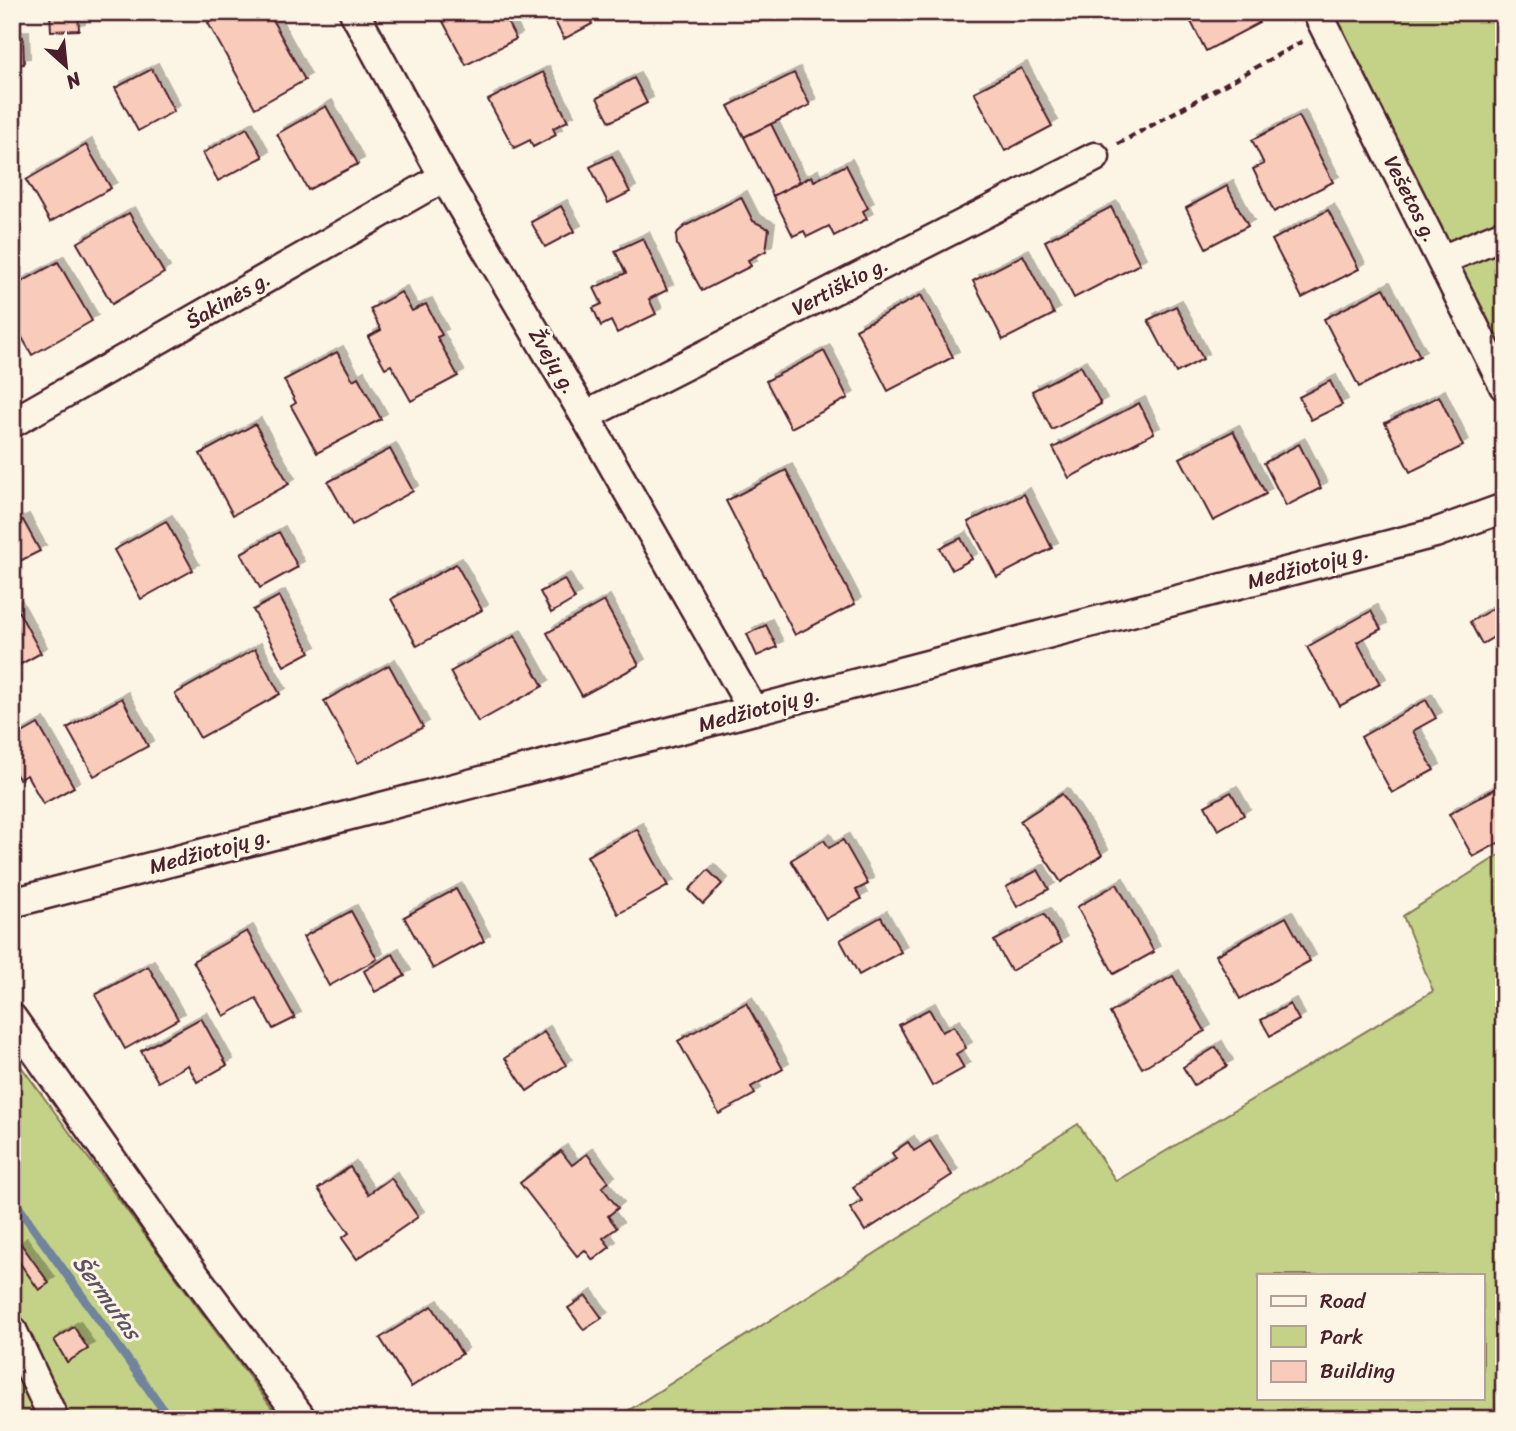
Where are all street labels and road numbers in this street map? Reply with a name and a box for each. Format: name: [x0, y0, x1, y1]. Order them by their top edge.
street label: Vešetos g.: [1373, 149, 1449, 249]
street label: Vertiškio g.: [785, 245, 895, 327]
street label: Šakinės g.: [178, 260, 278, 340]
street label: Žvejų g.: [518, 320, 588, 402]
street label: Medžiotojų g.: [1243, 531, 1373, 601]
street label: Medžiotojų g.: [694, 674, 824, 744]
street label: Medžiotojų g.: [145, 816, 275, 886]

